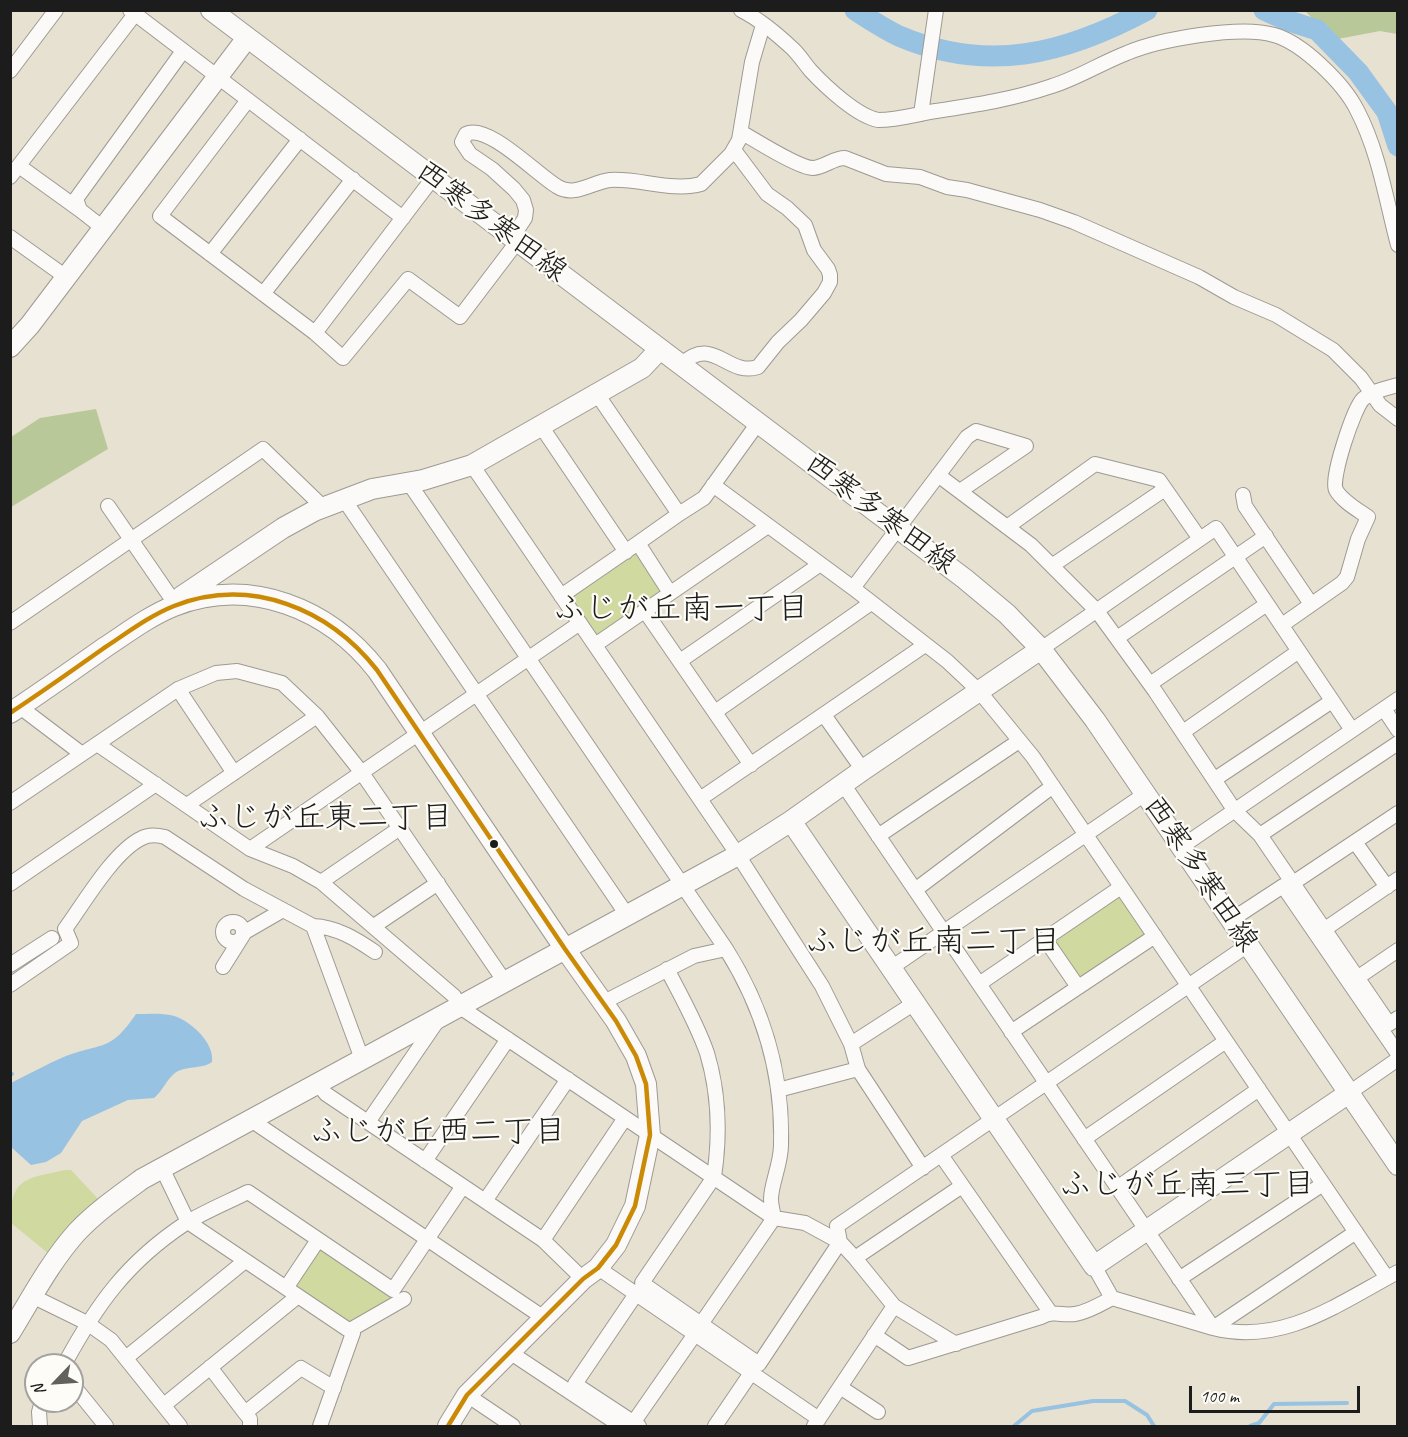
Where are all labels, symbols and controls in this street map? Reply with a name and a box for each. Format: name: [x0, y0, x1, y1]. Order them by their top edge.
street label: 西寒多寒田線: [408, 153, 574, 291]
street label: 西寒多寒田線: [797, 445, 963, 583]
district label: ふじが丘南一丁目: [553, 591, 809, 629]
street label: 西寒多寒田線: [1135, 789, 1265, 959]
district label: ふじが丘東二丁目: [197, 800, 453, 838]
unlabelled marker: [488, 838, 500, 850]
district label: ふじが丘南二丁目: [805, 924, 1061, 962]
district label: ふじが丘西二丁目: [310, 1114, 566, 1152]
district label: ふじが丘南三丁目: [1059, 1167, 1315, 1205]
north arrow: [24, 1353, 84, 1413]
scale bar: [1192, 1374, 1363, 1412]
text: N: [28, 1381, 51, 1398]
text: 100 m: [1200, 1385, 1239, 1407]

